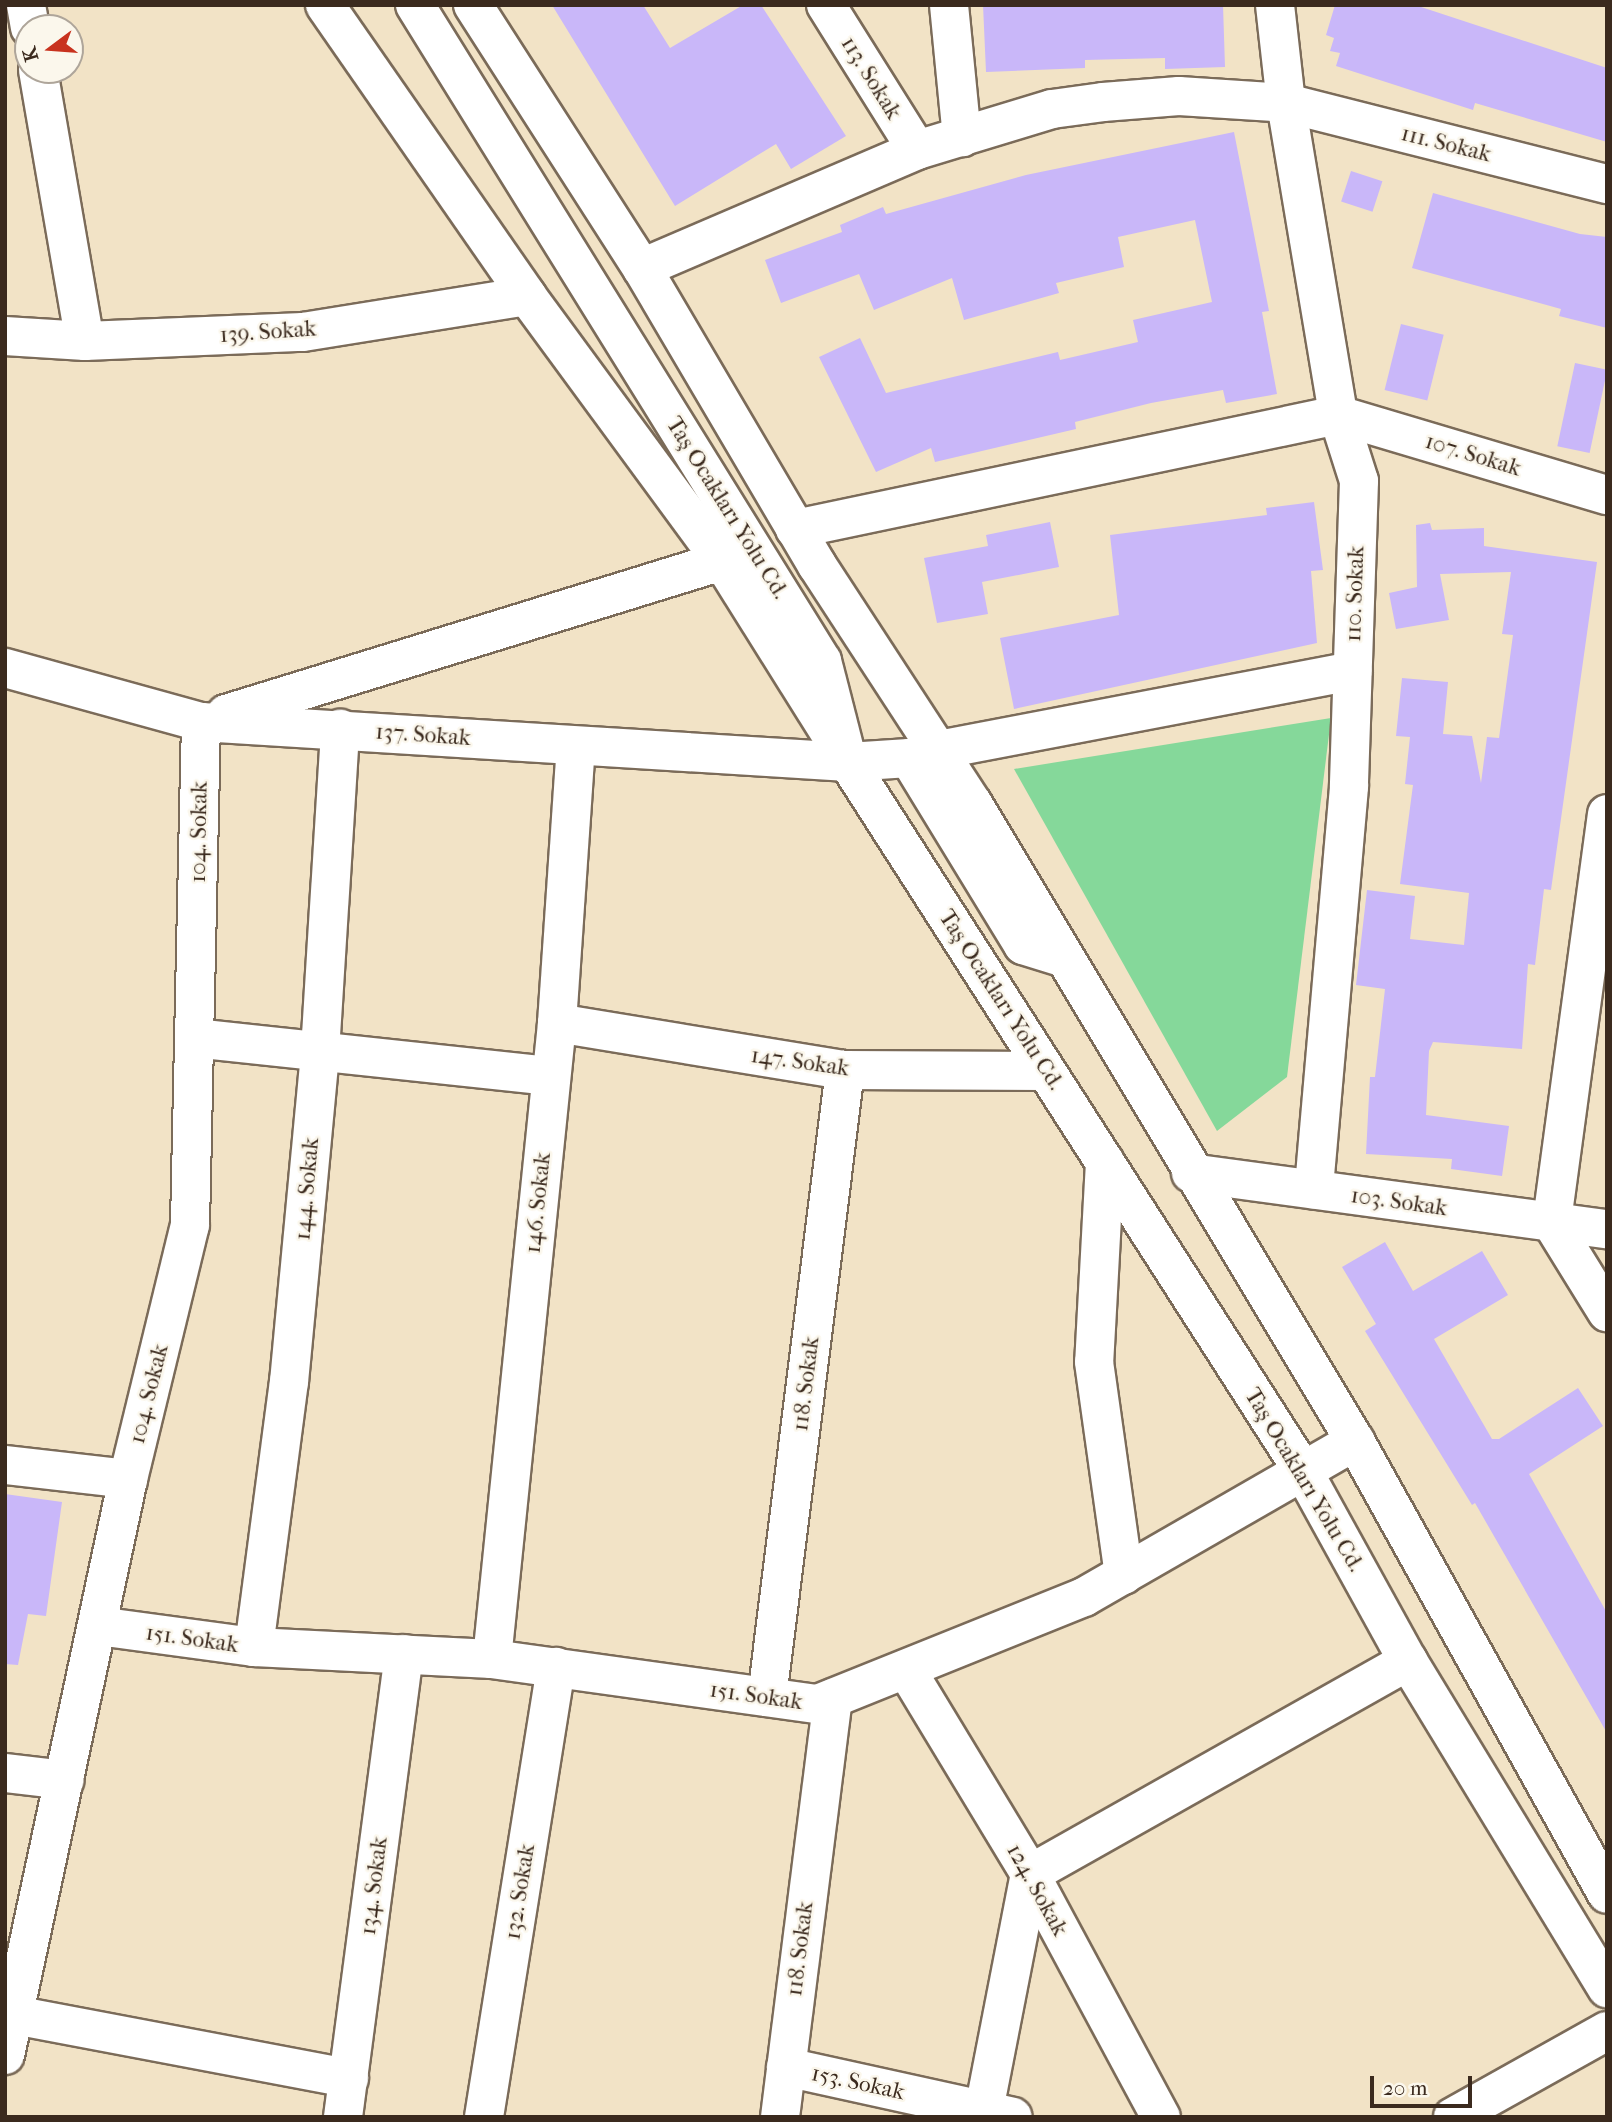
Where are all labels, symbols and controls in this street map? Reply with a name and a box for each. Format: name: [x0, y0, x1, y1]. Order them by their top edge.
north arrow: [14, 14, 84, 84]
street label: 113. Sokak: [835, 31, 907, 125]
text: K: [18, 45, 43, 64]
street label: 111. Sokak: [1398, 120, 1494, 168]
street label: 139. Sokak: [219, 315, 317, 349]
street label: Taş Ocakları Yolu Cd.: [660, 412, 794, 604]
street label: 107. Sokak: [1422, 427, 1524, 483]
street label: 110. Sokak: [1340, 546, 1370, 642]
street label: 137. Sokak: [374, 718, 472, 752]
street label: 104. Sokak: [184, 781, 214, 883]
street label: Taş Ocakları Yolu Cd.: [932, 905, 1070, 1095]
street label: 147. Sokak: [749, 1041, 851, 1083]
street label: 144. Sokak: [289, 1136, 325, 1242]
street label: 146. Sokak: [519, 1151, 557, 1255]
street label: 103. Sokak: [1349, 1182, 1449, 1222]
street label: 118. Sokak: [787, 1335, 825, 1433]
street label: 104. Sokak: [123, 1341, 175, 1447]
street label: Taş Ocakları Yolu Cd.: [1238, 1383, 1370, 1577]
street label: 151. Sokak: [144, 1619, 240, 1659]
street label: 151. Sokak: [708, 1676, 804, 1716]
street label: 134. Sokak: [354, 1835, 394, 1937]
street label: 124. Sokak: [1000, 1839, 1074, 1941]
street label: 132. Sokak: [499, 1842, 541, 1942]
street label: 118. Sokak: [781, 1900, 819, 1998]
street label: 153. Sokak: [809, 2060, 907, 2106]
scale bar: [1374, 2062, 1476, 2106]
text: 20 m: [1383, 2076, 1427, 2100]

